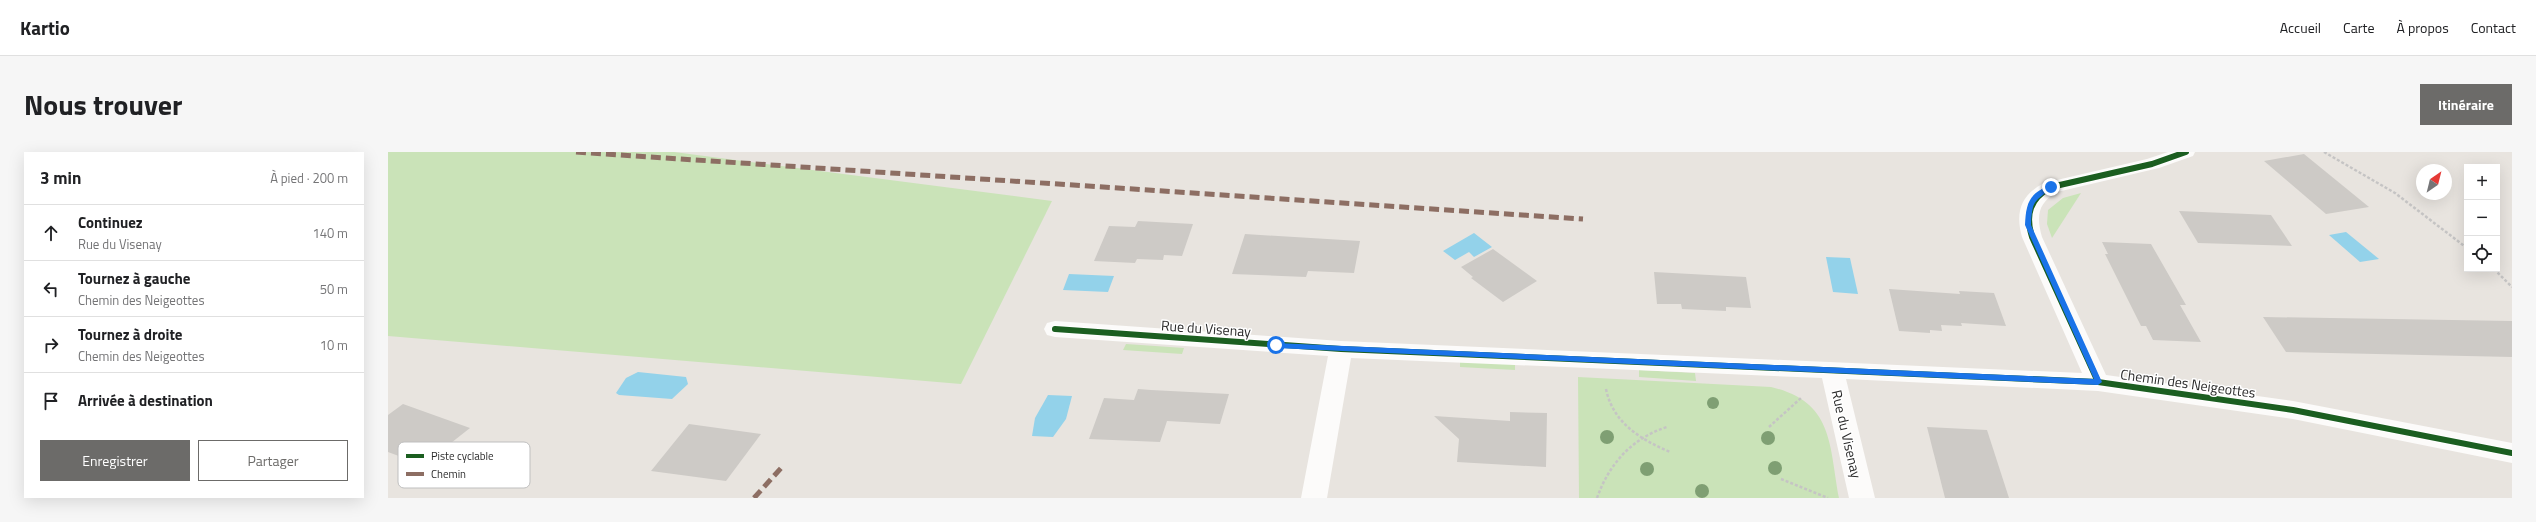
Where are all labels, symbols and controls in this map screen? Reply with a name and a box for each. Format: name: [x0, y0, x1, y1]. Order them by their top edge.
text: Kartio: [20, 13, 70, 42]
text: Accueil: [2280, 17, 2321, 38]
text: Carte: [2343, 17, 2375, 38]
text: À propos: [2397, 17, 2449, 38]
text: Contact: [2471, 17, 2516, 38]
text: Nous trouver: [24, 83, 182, 126]
button: Itinéraire: [2420, 84, 2512, 125]
north arrow: [2416, 164, 2452, 200]
map controls: [2464, 164, 2500, 272]
button: +: [2464, 164, 2500, 200]
text: 3 min: [40, 165, 81, 191]
text: À pied · 200 m: [270, 168, 348, 188]
route end: [2042, 178, 2060, 196]
button: −: [2464, 200, 2500, 236]
text: Continuez: [78, 211, 143, 234]
icon: ahead: [40, 222, 62, 244]
text: 140 m: [312, 223, 348, 243]
text: Rue du Visenay: [78, 234, 162, 254]
button: locate: [2464, 236, 2500, 272]
text: Tournez à gauche: [78, 267, 190, 290]
icon: left: [40, 278, 62, 300]
text: 50 m: [320, 279, 348, 299]
text: Chemin des Neigeottes: [78, 290, 204, 310]
street label: Rue du Visenay: [1160, 314, 1252, 342]
text: Tournez à droite: [78, 323, 183, 346]
icon: right: [40, 334, 62, 356]
text: 10 m: [320, 335, 348, 355]
route start: [1267, 336, 1285, 354]
text: Chemin des Neigeottes: [78, 346, 204, 366]
street label: Chemin des Neigeottes: [2119, 363, 2257, 403]
street label: Rue du Visenay: [1827, 388, 1867, 480]
text: Arrivée à destination: [78, 389, 213, 412]
icon: arrive: [40, 390, 62, 412]
button: Enregistrer: [40, 440, 190, 481]
button: Partager: [198, 440, 348, 481]
legend: [398, 442, 530, 488]
text: Piste cyclable: [431, 448, 494, 464]
text: Chemin: [431, 466, 466, 482]

